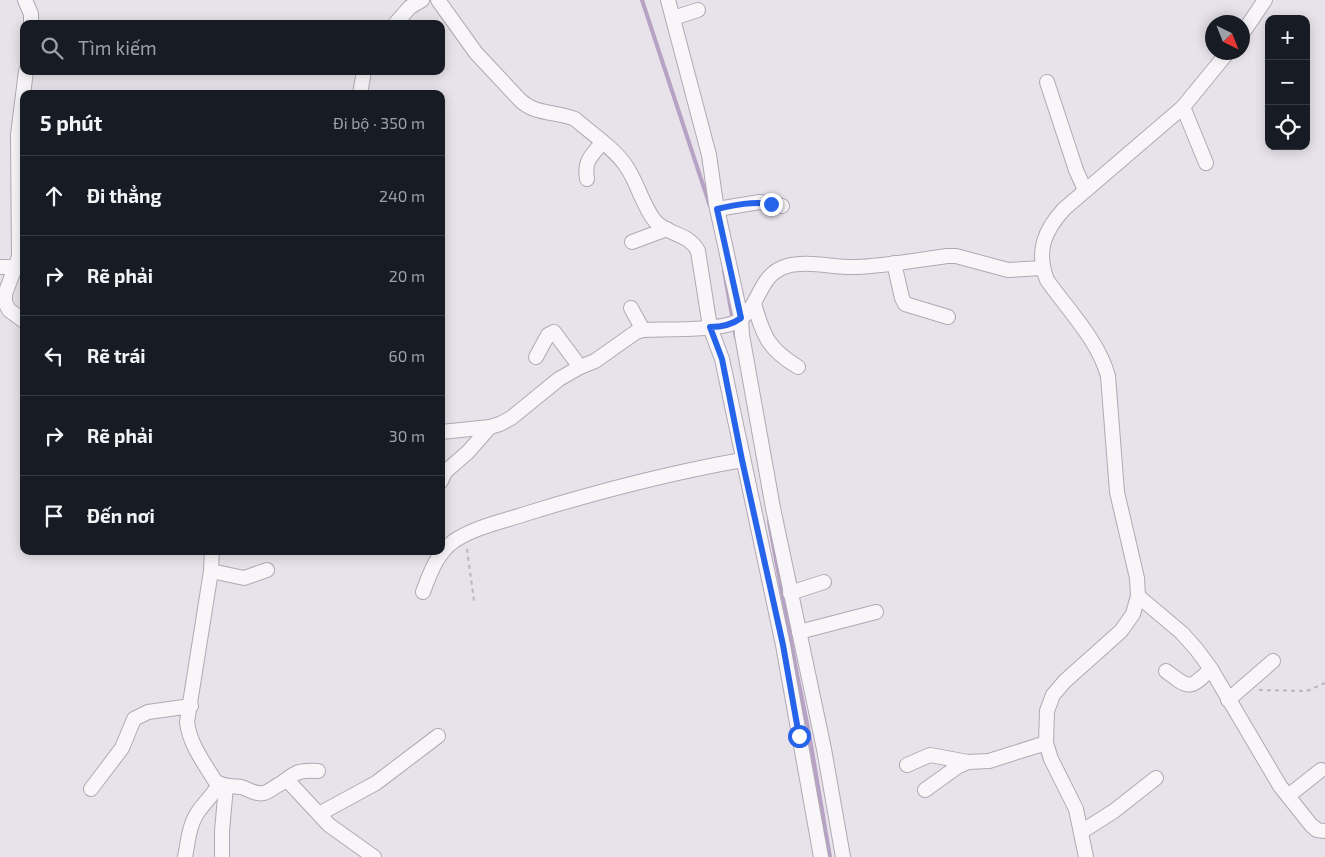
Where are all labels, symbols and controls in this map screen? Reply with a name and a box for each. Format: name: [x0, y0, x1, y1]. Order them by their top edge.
north arrow: [1205, 15, 1250, 60]
map controls: [1265, 15, 1310, 150]
button: +: [1265, 15, 1310, 60]
search box: [20, 20, 445, 75]
icon: search: [38, 34, 66, 62]
text: Tìm kiếm: [78, 36, 157, 59]
button: −: [1265, 60, 1310, 105]
button: locate: [1265, 105, 1310, 150]
text: 5 phút: [40, 110, 102, 135]
text: Đi bộ · 350 m: [333, 113, 425, 132]
icon: ahead: [40, 182, 68, 210]
text: Đi thẳng: [87, 184, 162, 207]
text: 240 m: [379, 186, 425, 205]
route end: [760, 193, 783, 216]
icon: right: [40, 262, 68, 290]
text: Rẽ phải: [87, 264, 153, 287]
text: 20 m: [389, 266, 425, 285]
icon: left: [40, 342, 68, 370]
text: Rẽ trái: [87, 344, 146, 367]
text: 60 m: [389, 346, 425, 365]
icon: right: [40, 422, 68, 450]
text: Rẽ phải: [87, 424, 153, 447]
text: 30 m: [389, 426, 425, 445]
icon: arrive: [40, 502, 68, 530]
text: Đến nơi: [87, 504, 155, 527]
route start: [788, 725, 811, 748]

